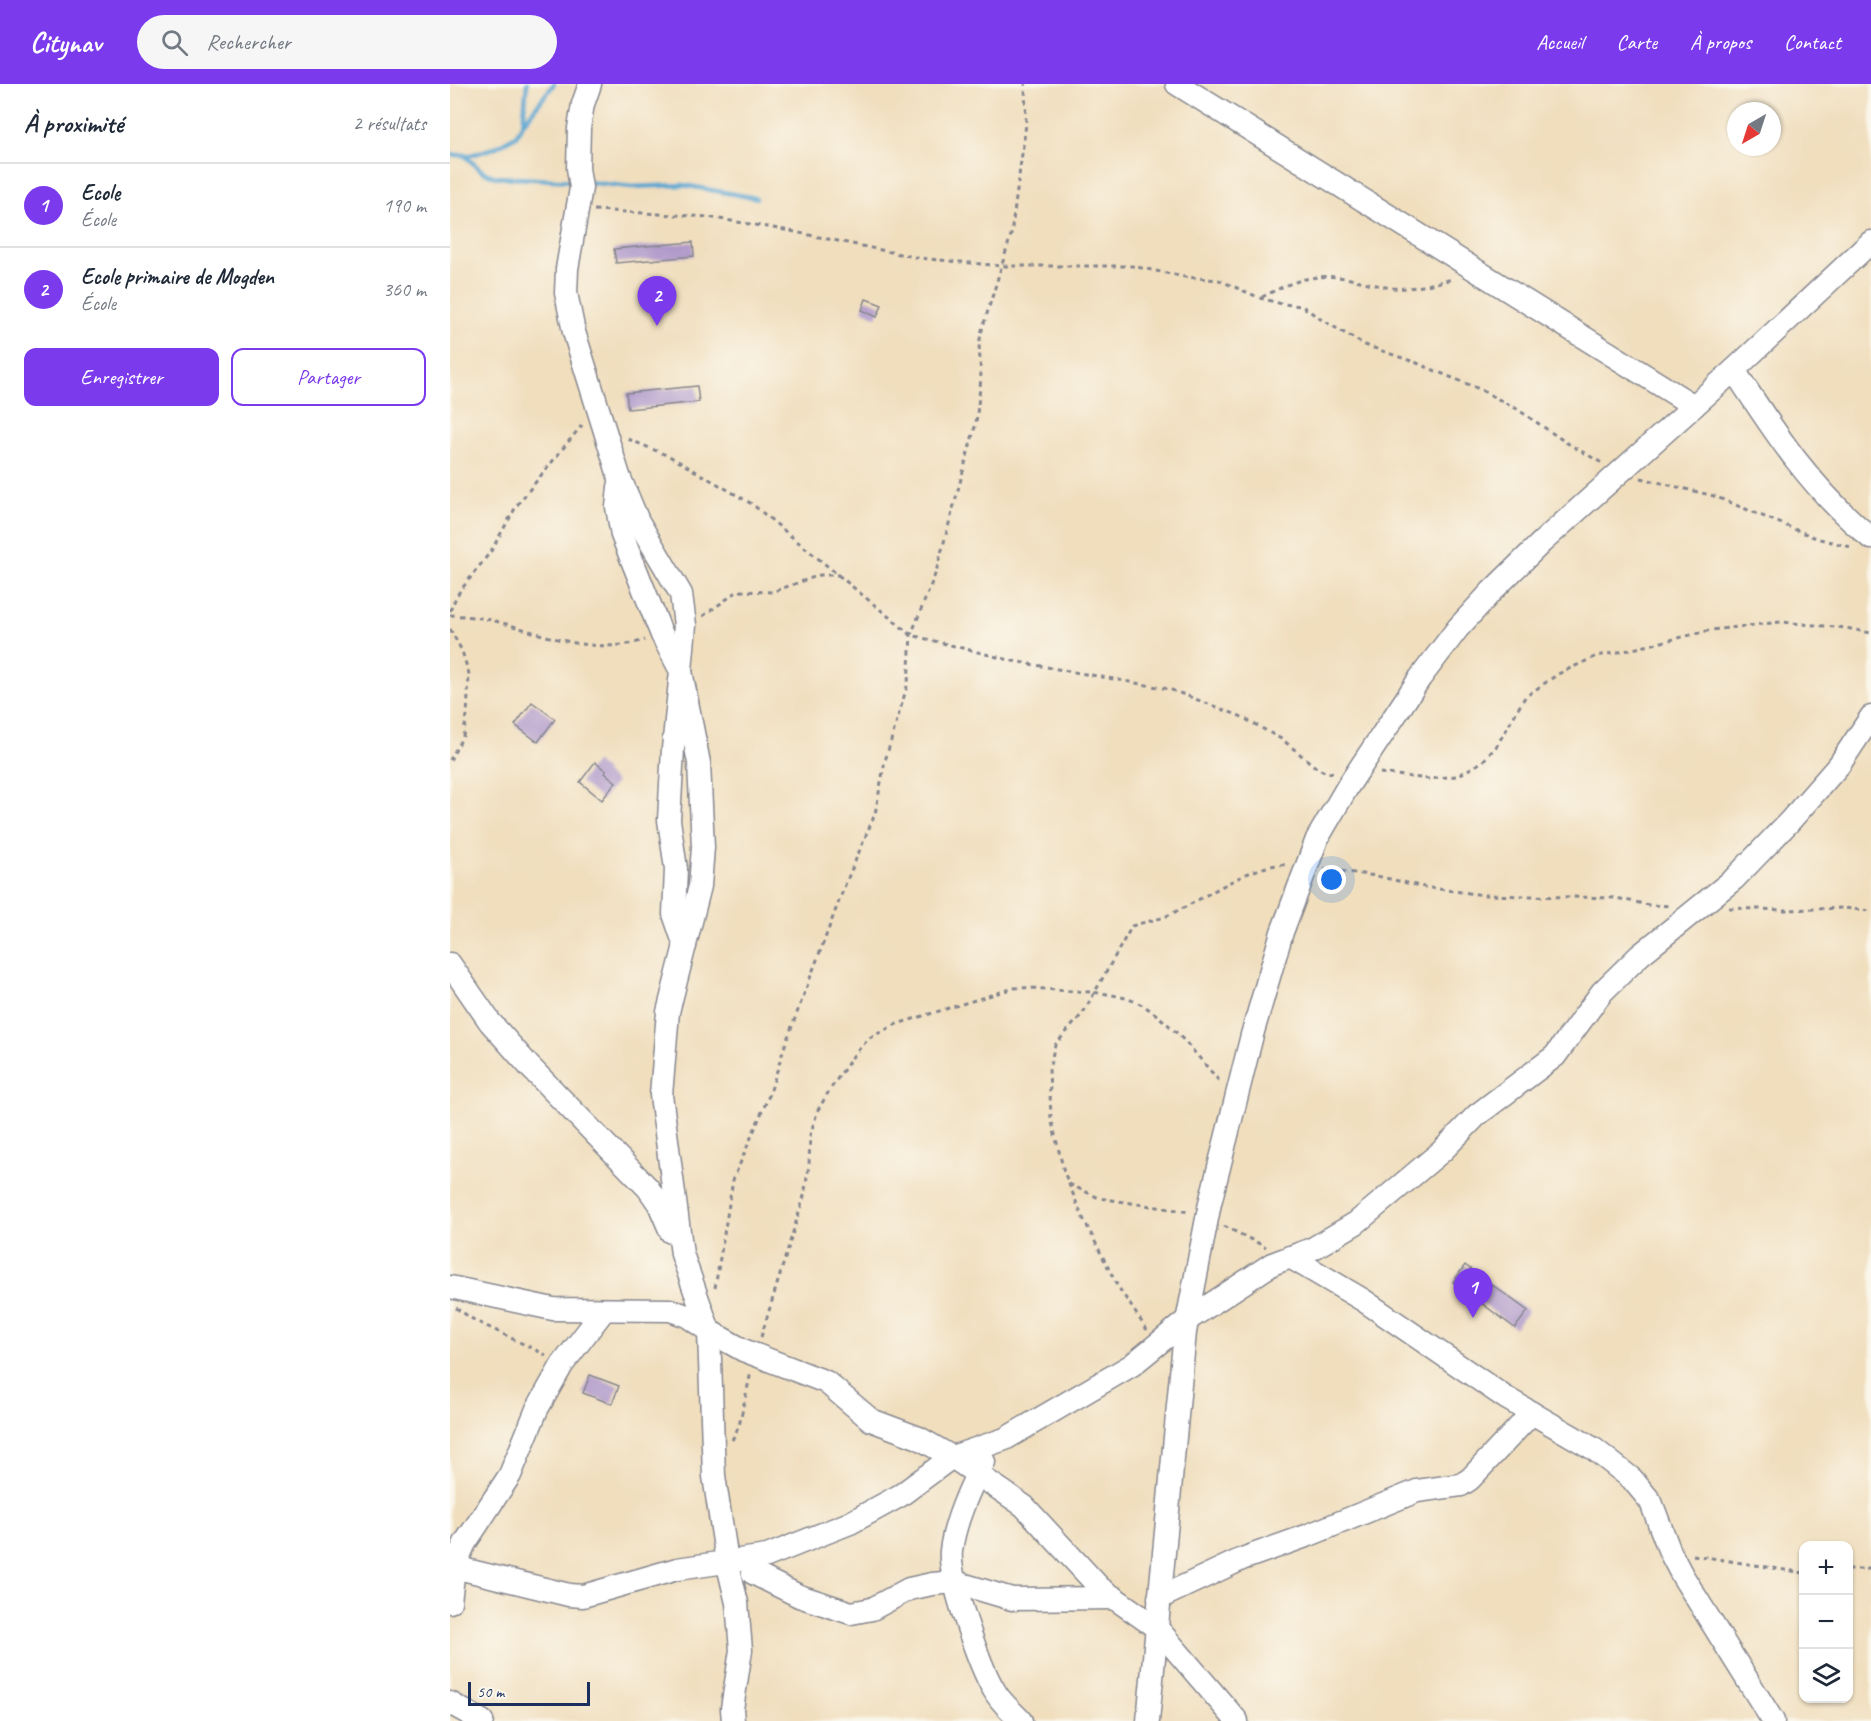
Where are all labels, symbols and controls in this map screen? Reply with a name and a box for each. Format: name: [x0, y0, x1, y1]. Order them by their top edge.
search box: [137, 15, 557, 69]
text: Citynav: [30, 25, 101, 60]
icon: search: [158, 26, 191, 59]
text: Rechercher: [206, 28, 291, 56]
text: Accueil: [1536, 29, 1584, 55]
text: Carte: [1617, 29, 1657, 55]
text: À propos: [1690, 29, 1751, 55]
text: Contact: [1784, 29, 1841, 55]
north arrow: [1727, 102, 1781, 156]
text: À proximité: [24, 107, 123, 140]
text: 2 résultats: [353, 111, 426, 136]
text: Ecole: [81, 179, 120, 207]
text: 1: [39, 193, 48, 218]
text: 190 m: [383, 193, 426, 218]
text: École: [81, 207, 116, 232]
text: Ecole primaire de Mogden: [81, 263, 274, 291]
pin: 2: [638, 276, 676, 326]
text: 2: [39, 277, 48, 302]
text: 360 m: [383, 277, 426, 302]
text: École: [81, 291, 116, 316]
button: Enregistrer: [24, 348, 219, 406]
button: Partager: [231, 348, 426, 406]
your location: [1317, 865, 1346, 894]
pin: 1: [1454, 1268, 1492, 1318]
map controls: [1799, 1541, 1853, 1703]
button: +: [1799, 1541, 1853, 1595]
button: −: [1799, 1595, 1853, 1649]
button: layers: [1799, 1649, 1853, 1703]
scale bar: [468, 1679, 590, 1706]
text: 50 m: [477, 1682, 504, 1702]

